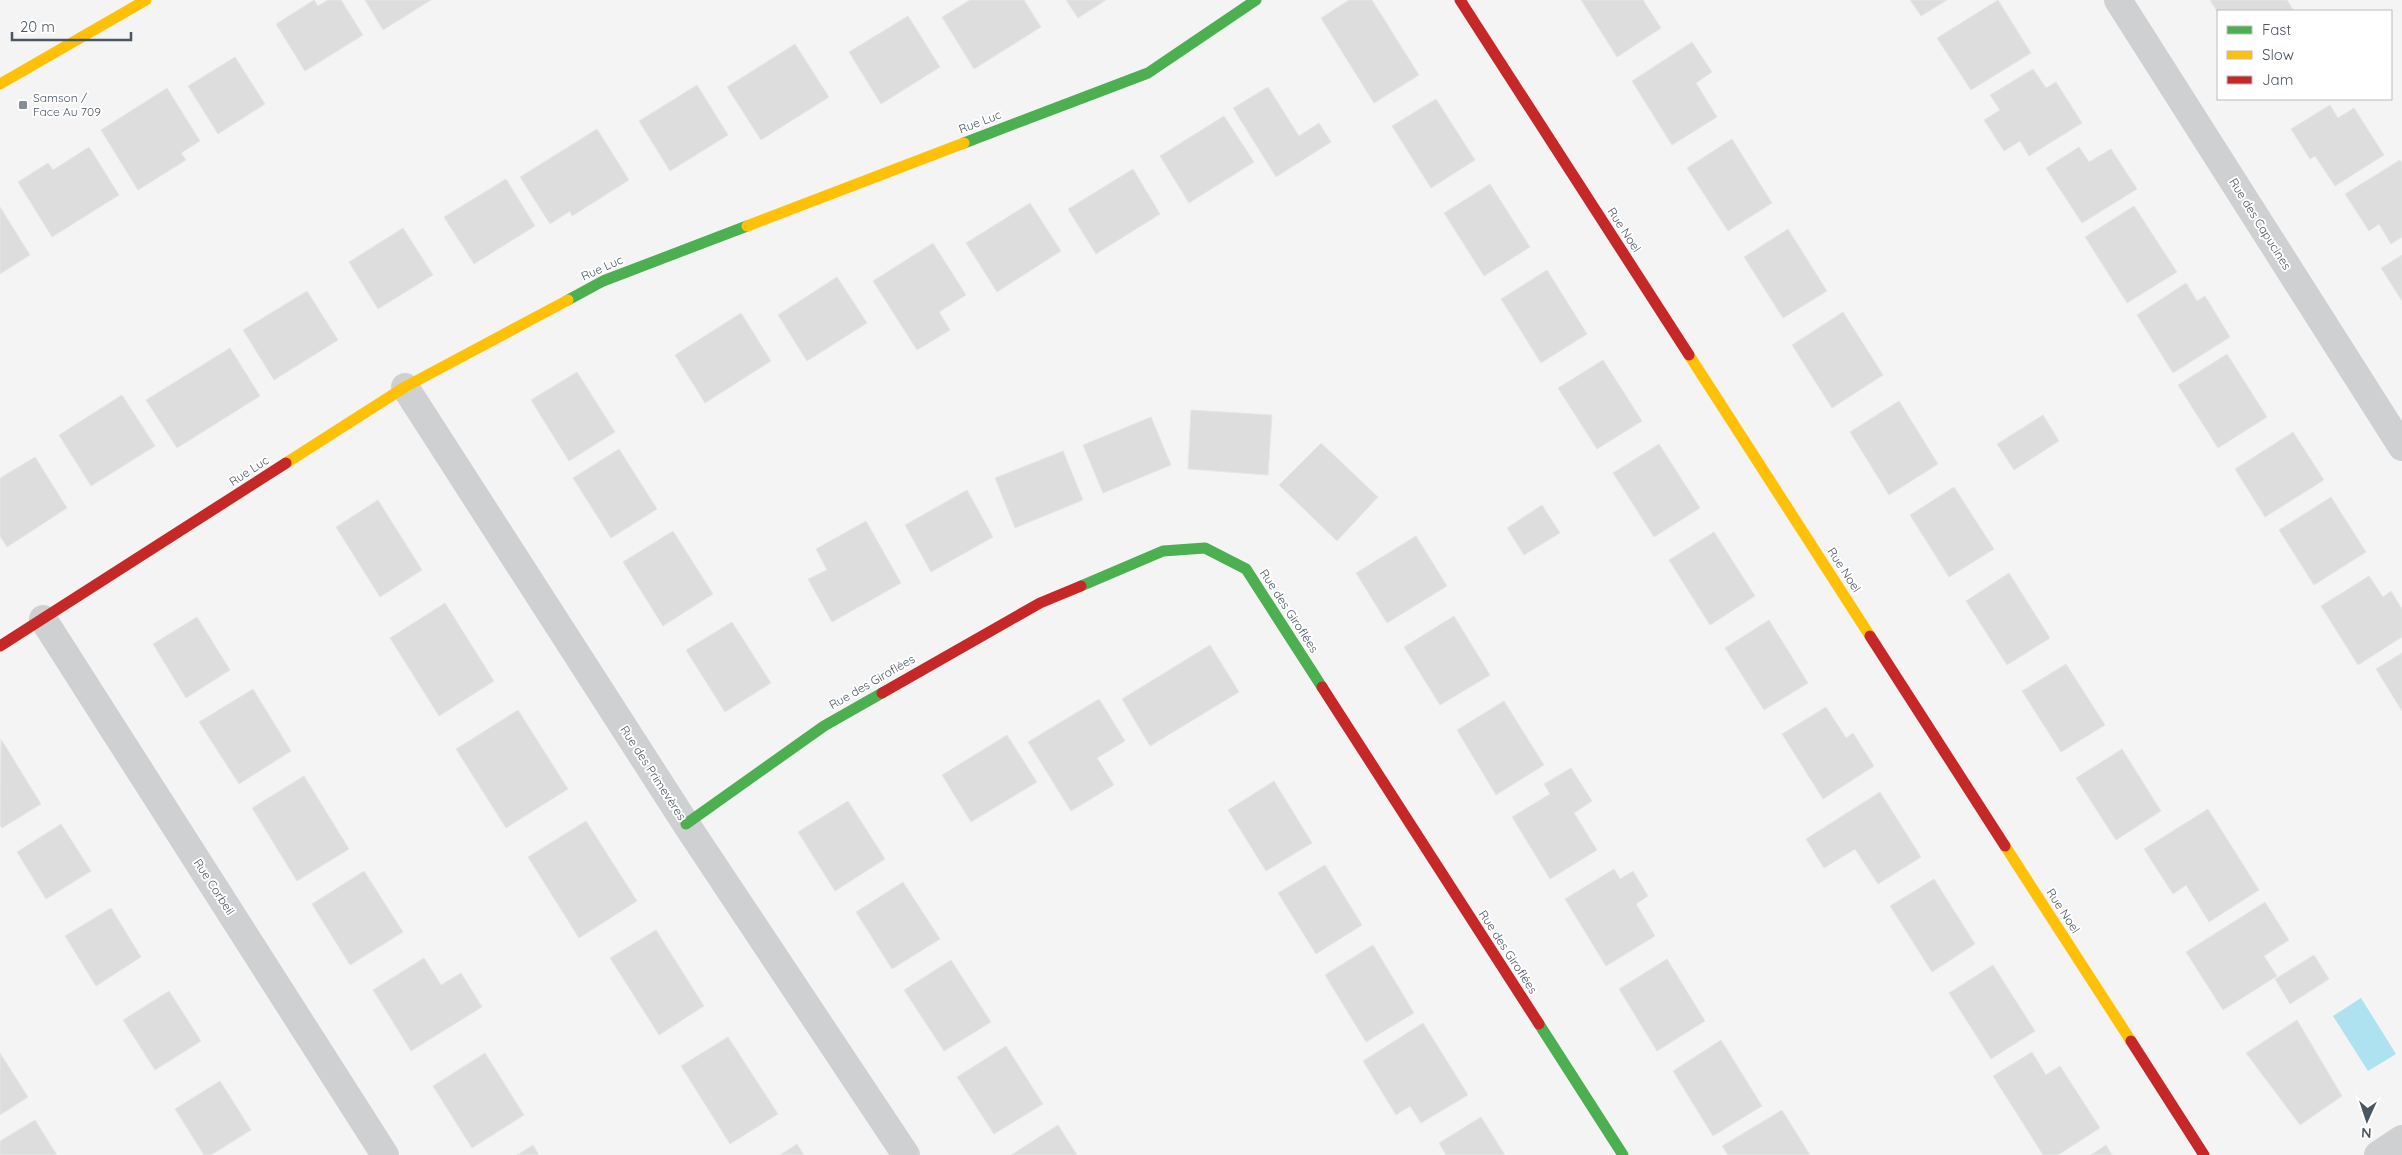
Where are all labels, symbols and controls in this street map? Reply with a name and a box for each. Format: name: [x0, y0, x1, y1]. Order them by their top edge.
scale bar: [12, 10, 131, 42]
legend: [2217, 10, 2392, 100]
text: 20 m: [20, 17, 55, 36]
text: Fast: [2262, 20, 2291, 39]
text: Slow: [2262, 45, 2294, 64]
text: Jam: [2262, 70, 2293, 89]
place label: Samson / Face Au 709: [33, 90, 101, 119]
marker: Samson / Face Au 709: [17, 99, 29, 111]
street label: Rue Luc: [956, 107, 1003, 136]
street label: Rue des Capucines: [2226, 175, 2295, 273]
street label: Rue Noel: [1604, 205, 1644, 255]
street label: Rue Luc: [579, 252, 625, 283]
street label: Rue Luc: [226, 452, 271, 489]
street label: Rue Noel: [1824, 545, 1864, 595]
street label: Rue des Giroflées: [1257, 566, 1322, 656]
street label: Rue des Giroflées: [826, 651, 918, 712]
street label: Rue des Primevères: [617, 723, 690, 823]
street label: Rue Corbeil: [191, 856, 238, 918]
street label: Rue Noel: [2043, 886, 2083, 936]
street label: Rue des Giroflées: [1476, 907, 1541, 997]
north arrow: [2342, 1095, 2392, 1145]
text: N: [2361, 1124, 2372, 1142]

